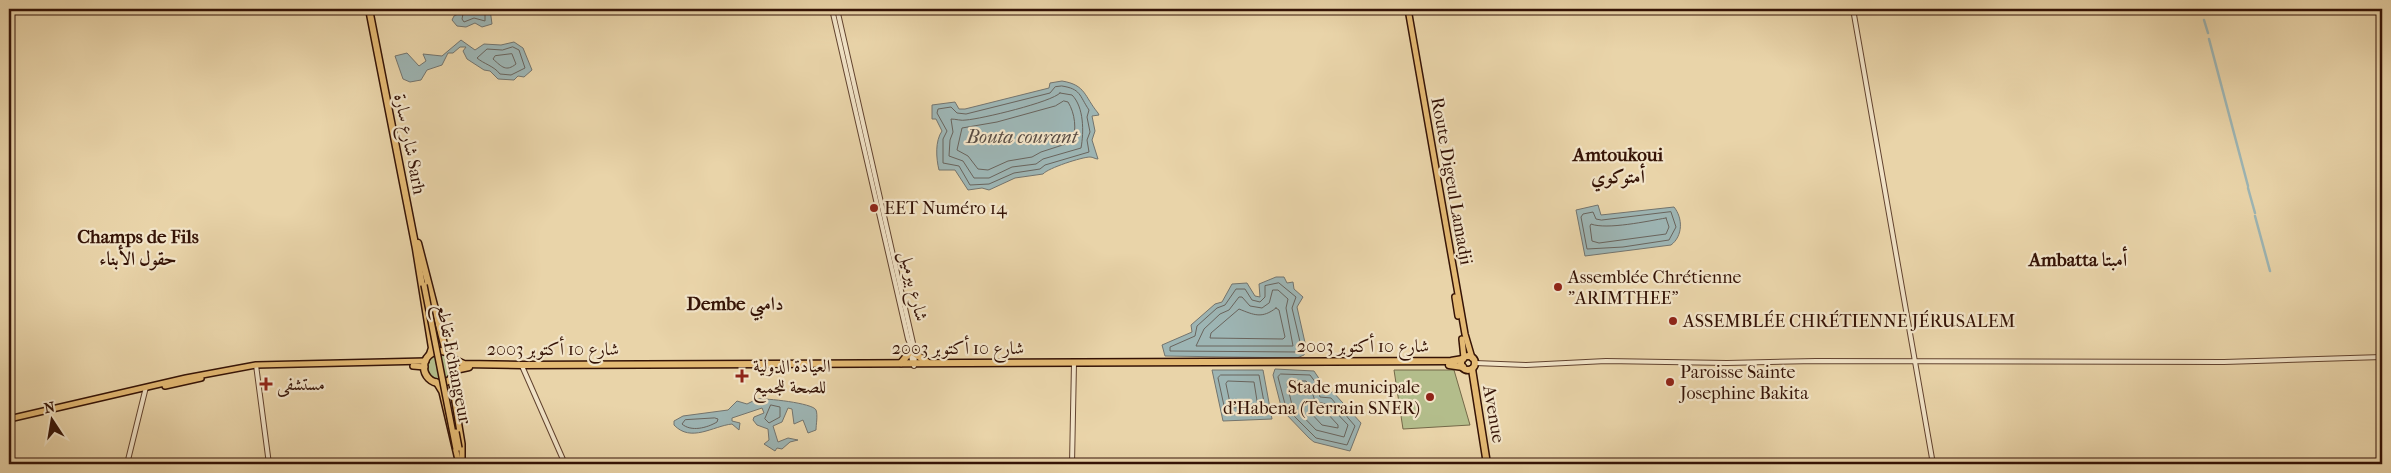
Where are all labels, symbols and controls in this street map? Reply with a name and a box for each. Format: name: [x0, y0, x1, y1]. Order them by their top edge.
street label: شارع سارة Sarh: [386, 92, 430, 197]
street label: Route Digeul Lamadji: [1426, 96, 1477, 267]
water label: Bouta courant: [965, 126, 1079, 148]
district label: Amtoukoui أمتوكوي: [1572, 144, 1664, 192]
place label: EET Numéro 14: [884, 198, 1007, 219]
marker: EET Numéro 14: [868, 202, 880, 214]
district label: Champs de Fils حقول الأبناء: [77, 226, 199, 271]
district label: Ambatta أمبتا: [2028, 246, 2128, 271]
street label: شارع بيرميل: [891, 249, 932, 324]
place label: Assemblée Chrétienne "ARIMTHEE": [1567, 267, 1742, 309]
marker: Assemblée Chrétienne "ARIMTHEE": [1552, 281, 1564, 293]
district label: Dembe دامبي: [687, 293, 783, 321]
street label: تقاطع Echangeur: [427, 303, 475, 427]
place label: ASSEMBLÉE CHRÉTIENNE JÉRUSALEM: [1682, 310, 2015, 332]
marker: ASSEMBLÉE CHRÉTIENNE JÉRUSALEM: [1667, 315, 1679, 327]
street label: شارع 10 أكتوبر 2003: [1297, 333, 1429, 361]
street label: شارع 10 أكتوبر 2003: [892, 335, 1024, 363]
street label: شارع 10 أكتوبر 2003: [487, 336, 619, 364]
place label: العيادة الدولية للصحة للجميع: [753, 356, 831, 403]
place label: Paroisse Sainte Josephine Bakita: [1678, 362, 1809, 404]
marker: العيادة الدولية للصحة للجميع: [735, 369, 749, 383]
place label: مستشفى: [277, 374, 325, 397]
marker: Paroisse Sainte Josephine Bakita: [1664, 376, 1676, 388]
marker: مستشفى: [259, 377, 273, 391]
place label: Stade municipale d'Habena (Terrain SNER): [1223, 377, 1420, 419]
street label: Avenue: [1478, 383, 1509, 445]
marker: Stade municipale d'Habena (Terrain SNER): [1424, 391, 1436, 403]
north arrow: [28, 396, 78, 446]
text: N: [42, 398, 57, 417]

